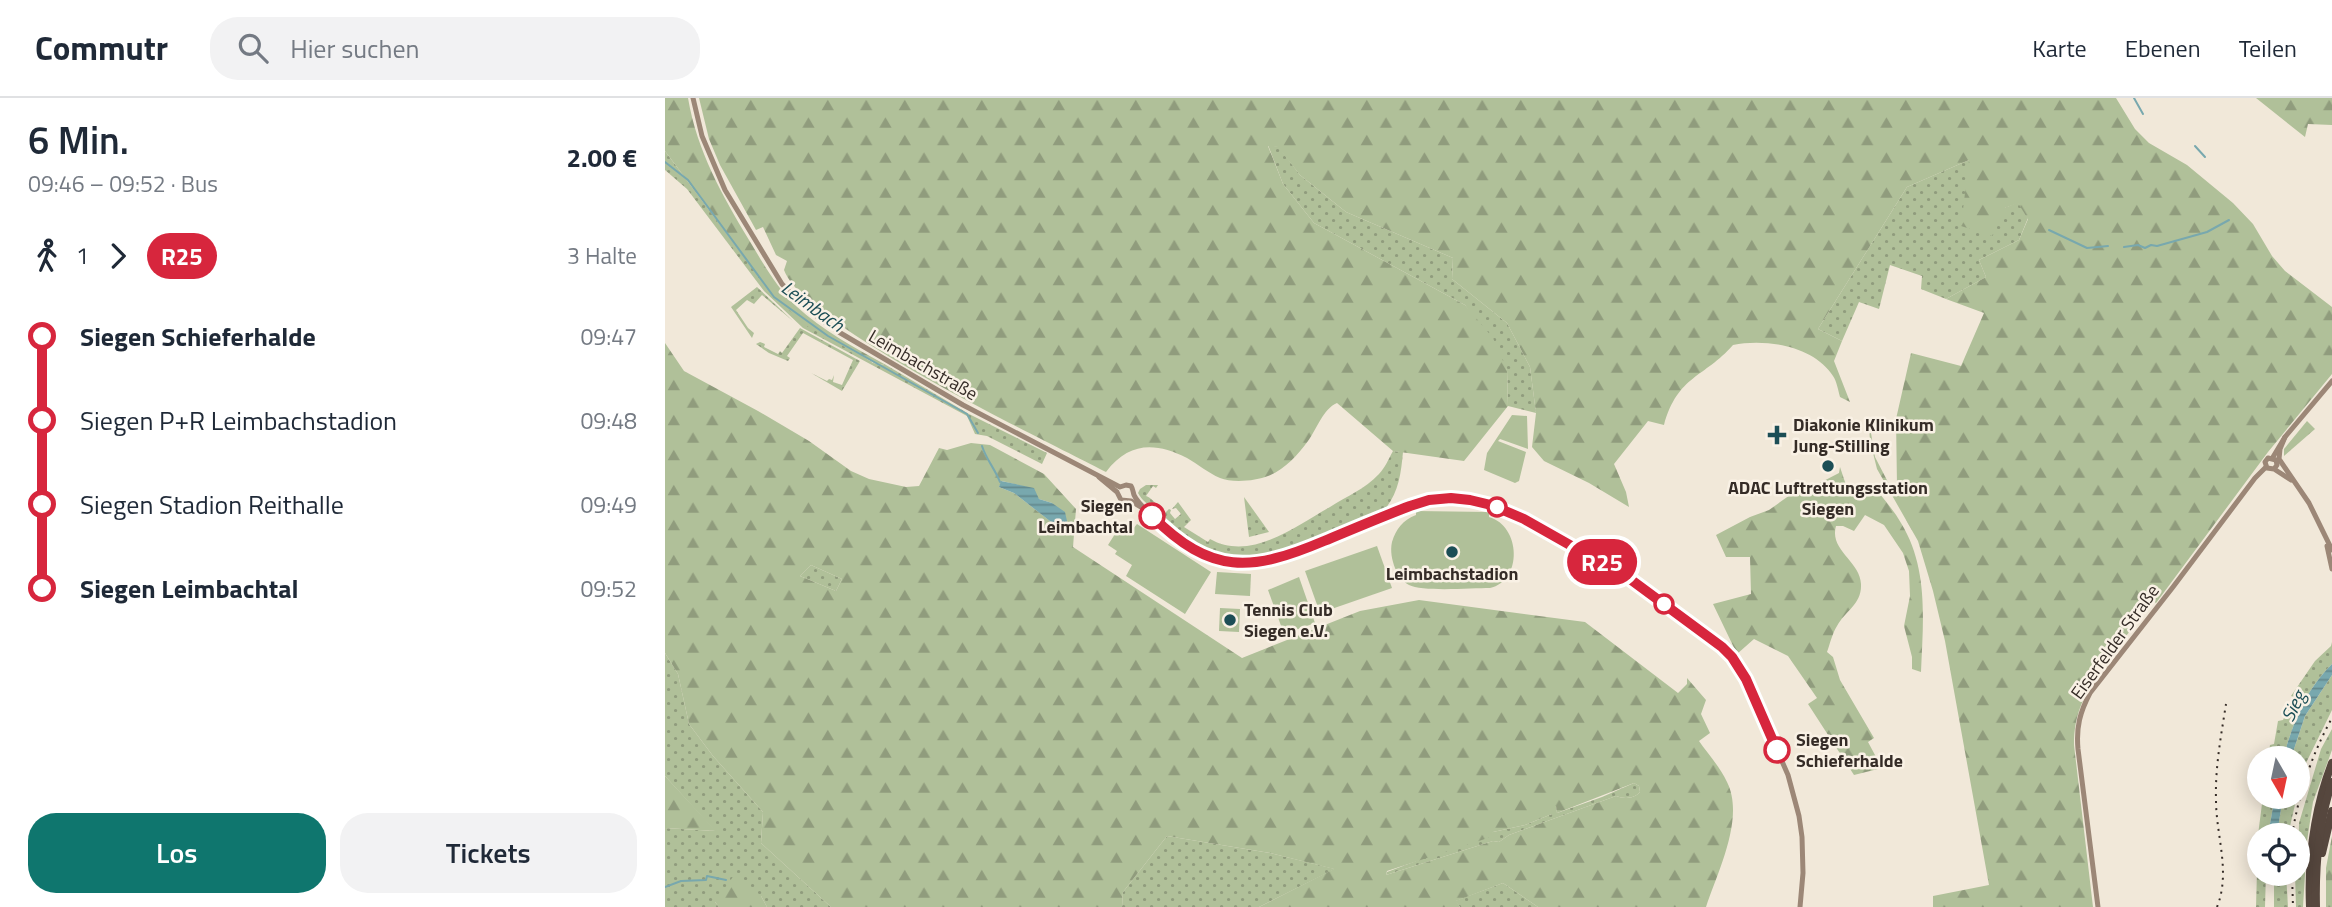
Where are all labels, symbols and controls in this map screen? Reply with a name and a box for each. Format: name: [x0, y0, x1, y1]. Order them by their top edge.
search box: [210, 17, 700, 80]
text: Commutr: [35, 23, 168, 73]
icon: search: [234, 29, 272, 67]
text: Hier suchen: [290, 29, 420, 68]
text: Karte: [2032, 30, 2087, 66]
text: Ebenen: [2125, 30, 2201, 66]
text: Teilen: [2239, 30, 2297, 66]
text: 6 Min.: [28, 111, 129, 169]
text: 2.00 €: [566, 138, 637, 177]
text: 09:46 – 09:52 · Bus: [28, 166, 218, 201]
icon: walk: [28, 237, 66, 275]
icon: forward: [99, 237, 137, 275]
text: 1: [76, 238, 89, 273]
text: R25: [161, 238, 203, 274]
text: 3 Halte: [567, 238, 637, 273]
water label: Leimbach: [776, 273, 851, 339]
text: Siegen Schieferhalde: [80, 317, 316, 356]
text: 09:47: [580, 319, 637, 354]
street label: Leimbachstraße: [864, 322, 983, 407]
text: Siegen P+R Leimbachstadion: [80, 401, 397, 440]
text: 09:48: [580, 403, 637, 438]
place label: Diakonie Klinikum Jung-Stilling: [1793, 411, 1934, 459]
marker: Diakonie Klinikum Jung-Stilling: [1767, 425, 1787, 445]
marker: ADAC Luftrettungsstation Siegen: [1820, 458, 1836, 474]
place label: ADAC Luftrettungsstation Siegen: [1728, 474, 1928, 522]
text: Siegen Stadion Reithalle: [80, 485, 344, 524]
text: 09:49: [580, 487, 637, 522]
place label: Siegen Leimbachtal: [1038, 492, 1133, 540]
unlabelled marker: [1487, 497, 1507, 517]
marker: Siegen Leimbachtal: [1139, 503, 1165, 529]
line badge: R25: [1562, 539, 1642, 585]
marker: Leimbachstadion: [1444, 544, 1460, 560]
text: R25: [1581, 544, 1623, 580]
place label: Leimbachstadion: [1386, 560, 1518, 587]
text: Siegen Leimbachtal: [80, 569, 299, 608]
text: 09:52: [580, 571, 637, 606]
street label: Eiserfelder Straße: [2064, 579, 2165, 705]
unlabelled marker: [1654, 594, 1674, 614]
place label: Tennis Club Siegen e.V.: [1244, 596, 1333, 644]
marker: Tennis Club Siegen e.V.: [1222, 612, 1238, 628]
water label: Sieg: [2273, 684, 2313, 726]
place label: Siegen Schieferhalde: [1796, 726, 1903, 774]
marker: Siegen Schieferhalde: [1764, 737, 1790, 763]
north arrow: [2247, 746, 2310, 808]
map controls: [2247, 746, 2310, 886]
button: Los: [28, 813, 326, 893]
button: Tickets: [340, 813, 637, 893]
button: locate: [2247, 823, 2310, 886]

